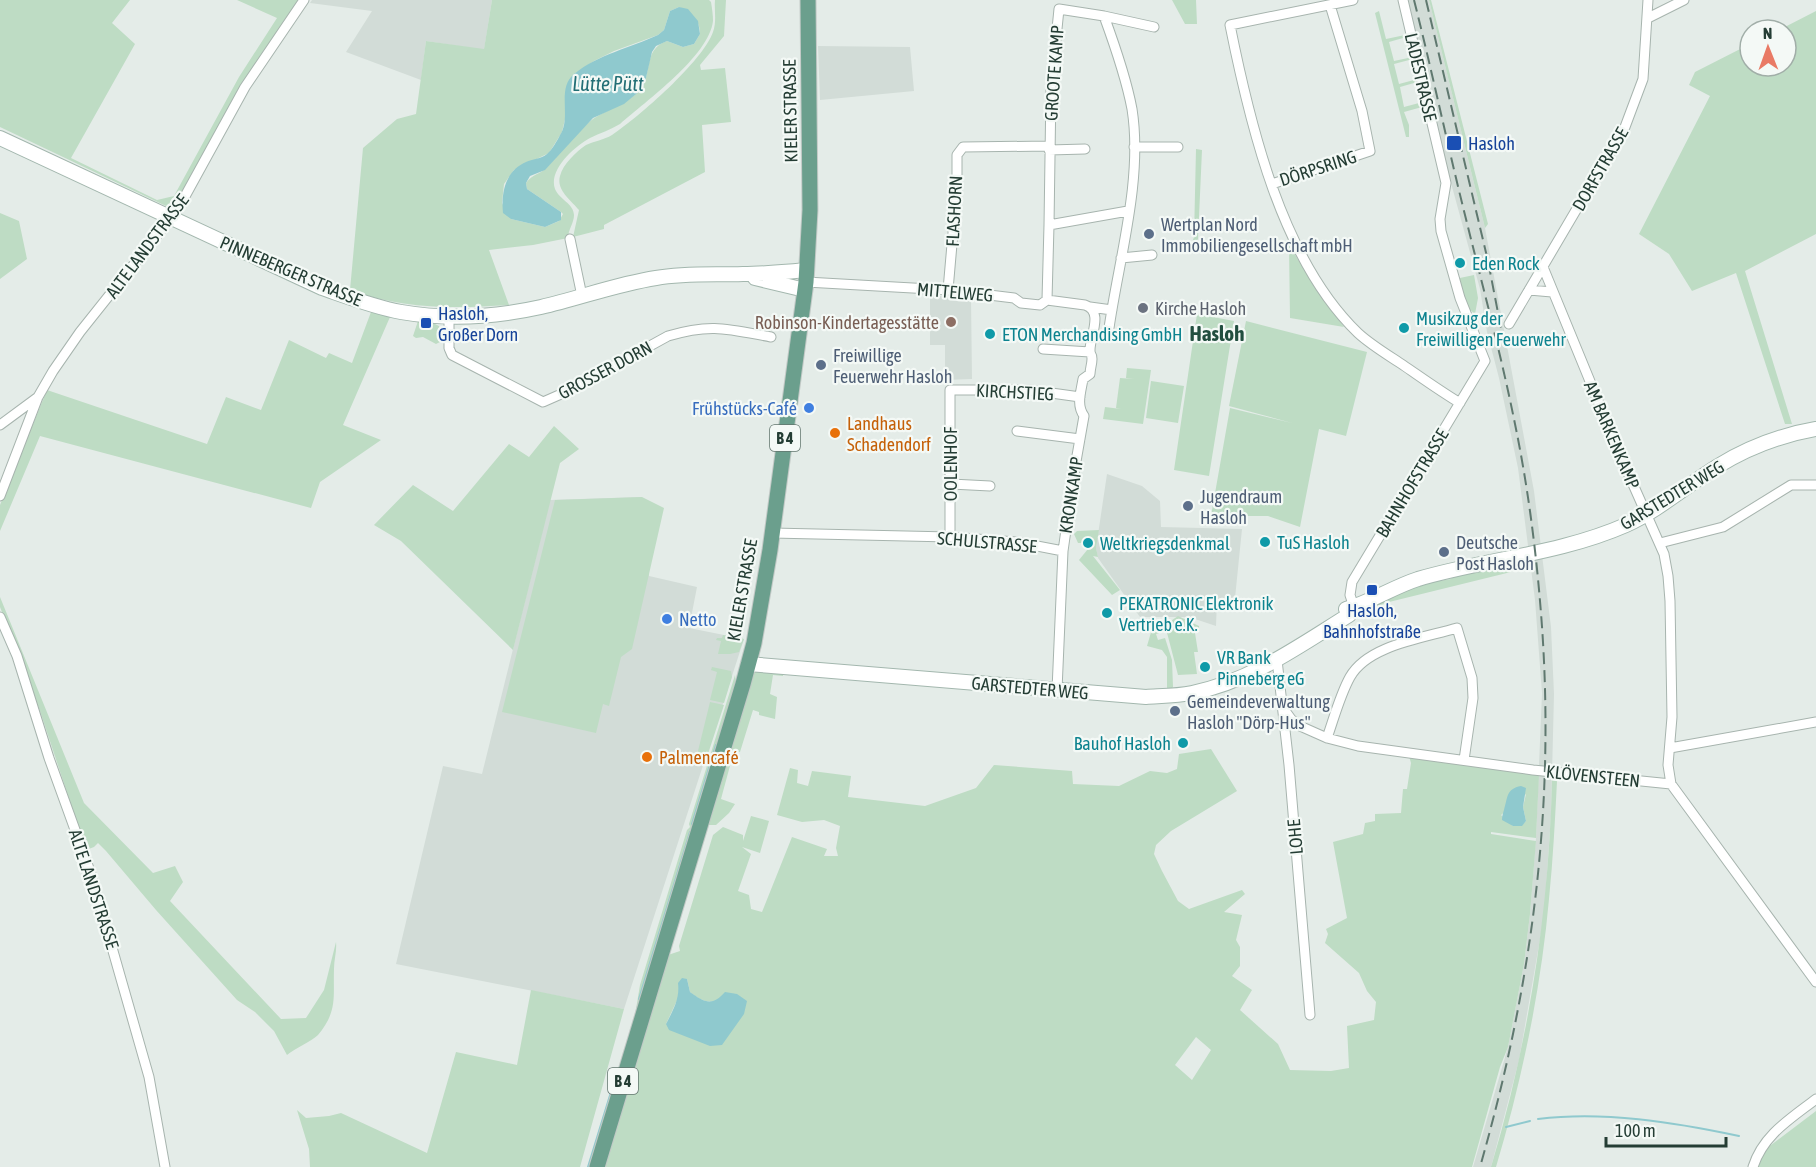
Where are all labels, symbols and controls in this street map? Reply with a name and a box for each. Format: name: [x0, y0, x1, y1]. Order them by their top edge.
north arrow: [1738, 18, 1798, 78]
street label: GROOTE KAMP: [1040, 24, 1068, 121]
text: N: [1763, 24, 1773, 42]
street label: LADESTRASSE: [1401, 31, 1441, 123]
street label: KIELER STRASSE: [779, 59, 801, 163]
water label: Lütte Pütt: [572, 72, 644, 95]
street label: DORFSTRASSE: [1568, 123, 1632, 214]
place label: Hasloh: [1468, 133, 1515, 154]
marker: Hasloh: [1445, 134, 1463, 152]
street label: DÖRPSRING: [1277, 146, 1359, 190]
street label: FLASHORN: [942, 175, 966, 247]
street label: ALTE LANDSTRASSE: [101, 190, 193, 302]
place label: Wertplan Nord Immobiliengesellschaft mbH: [1161, 214, 1353, 256]
marker: Wertplan Nord Immobiliengesellschaft mbH: [1142, 227, 1156, 241]
street label: PINNEBERGER STRASSE: [217, 232, 365, 311]
place label: Eden Rock: [1472, 253, 1540, 274]
marker: Eden Rock: [1453, 256, 1467, 270]
street label: MITTELWEG: [916, 278, 994, 306]
place label: Kirche Hasloh: [1155, 298, 1246, 319]
marker: Kirche Hasloh: [1136, 301, 1150, 315]
place label: Hasloh, Großer Dorn: [438, 303, 518, 345]
place label: Musikzug der Freiwilligen Feuerwehr: [1416, 308, 1567, 350]
place label: Robinson-Kindertagesstätte: [755, 312, 939, 333]
marker: Robinson-Kindertagesstätte: [944, 315, 958, 329]
marker: Hasloh, Großer Dorn: [419, 316, 433, 330]
district label: Hasloh: [1190, 321, 1244, 345]
marker: Musikzug der Freiwilligen Feuerwehr: [1397, 321, 1411, 335]
place label: ETON Merchandising GmbH: [1002, 324, 1182, 345]
marker: ETON Merchandising GmbH: [983, 327, 997, 341]
street label: GROSSER DORN: [554, 336, 656, 404]
place label: Freiwillige Feuerwehr Hasloh: [833, 345, 952, 387]
marker: Freiwillige Feuerwehr Hasloh: [814, 358, 828, 372]
street label: AM BARKENKAMP: [1580, 378, 1644, 492]
street label: KIRCHSTIEG: [975, 379, 1055, 405]
place label: Frühstücks-Café: [692, 398, 797, 419]
marker: Frühstücks-Café: [802, 401, 816, 415]
place label: Landhaus Schadendorf: [847, 413, 931, 455]
road number: B 4: [770, 425, 800, 451]
street label: BAHNHOFSTRASSE: [1371, 425, 1453, 541]
marker: Landhaus Schadendorf: [828, 426, 842, 440]
street label: OOLENHOF: [940, 426, 961, 501]
street label: KRONKAMP: [1055, 455, 1087, 535]
street label: GARSTEDTER WEG: [1616, 456, 1728, 534]
place label: Jugendraum Hasloh: [1200, 486, 1282, 528]
marker: Jugendraum Hasloh: [1181, 499, 1195, 513]
street label: SCHULSTRASSE: [936, 527, 1038, 557]
place label: TuS Hasloh: [1277, 532, 1350, 553]
place label: Deutsche Post Hasloh: [1456, 532, 1534, 574]
place label: Weltkriegsdenkmal: [1100, 533, 1230, 554]
marker: TuS Hasloh: [1258, 535, 1272, 549]
marker: Weltkriegsdenkmal: [1081, 536, 1095, 550]
street label: KIELER STRASSE: [723, 537, 761, 643]
marker: Deutsche Post Hasloh: [1437, 545, 1451, 559]
marker: Hasloh, Bahnhofstraße: [1365, 583, 1379, 597]
place label: PEKATRONIC Elektronik Vertrieb e.K.: [1119, 593, 1274, 635]
place label: Hasloh, Bahnhofstraße: [1323, 600, 1421, 642]
marker: PEKATRONIC Elektronik Vertrieb e.K.: [1100, 606, 1114, 620]
place label: Netto: [679, 609, 716, 630]
marker: Netto: [660, 612, 674, 626]
place label: VR Bank Pinneberg eG: [1217, 647, 1305, 689]
marker: VR Bank Pinneberg eG: [1198, 660, 1212, 674]
street label: GARSTEDTER WEG: [971, 672, 1089, 704]
place label: Gemeindeverwaltung Hasloh "Dörp-Hus": [1187, 691, 1330, 733]
marker: Gemeindeverwaltung Hasloh "Dörp-Hus": [1168, 704, 1182, 718]
place label: Bauhof Hasloh: [1074, 733, 1171, 754]
marker: Bauhof Hasloh: [1176, 736, 1190, 750]
place label: Palmencafé: [659, 747, 739, 768]
marker: Palmencafé: [640, 750, 654, 764]
street label: KLÖVENSTEEN: [1545, 761, 1641, 791]
street label: LOHE: [1283, 818, 1307, 855]
street label: ALTE LANDSTRASSE: [65, 826, 123, 952]
road number: B 4: [608, 1068, 638, 1094]
scale bar: [1606, 1110, 1726, 1148]
text: 100 m: [1615, 1120, 1656, 1141]

